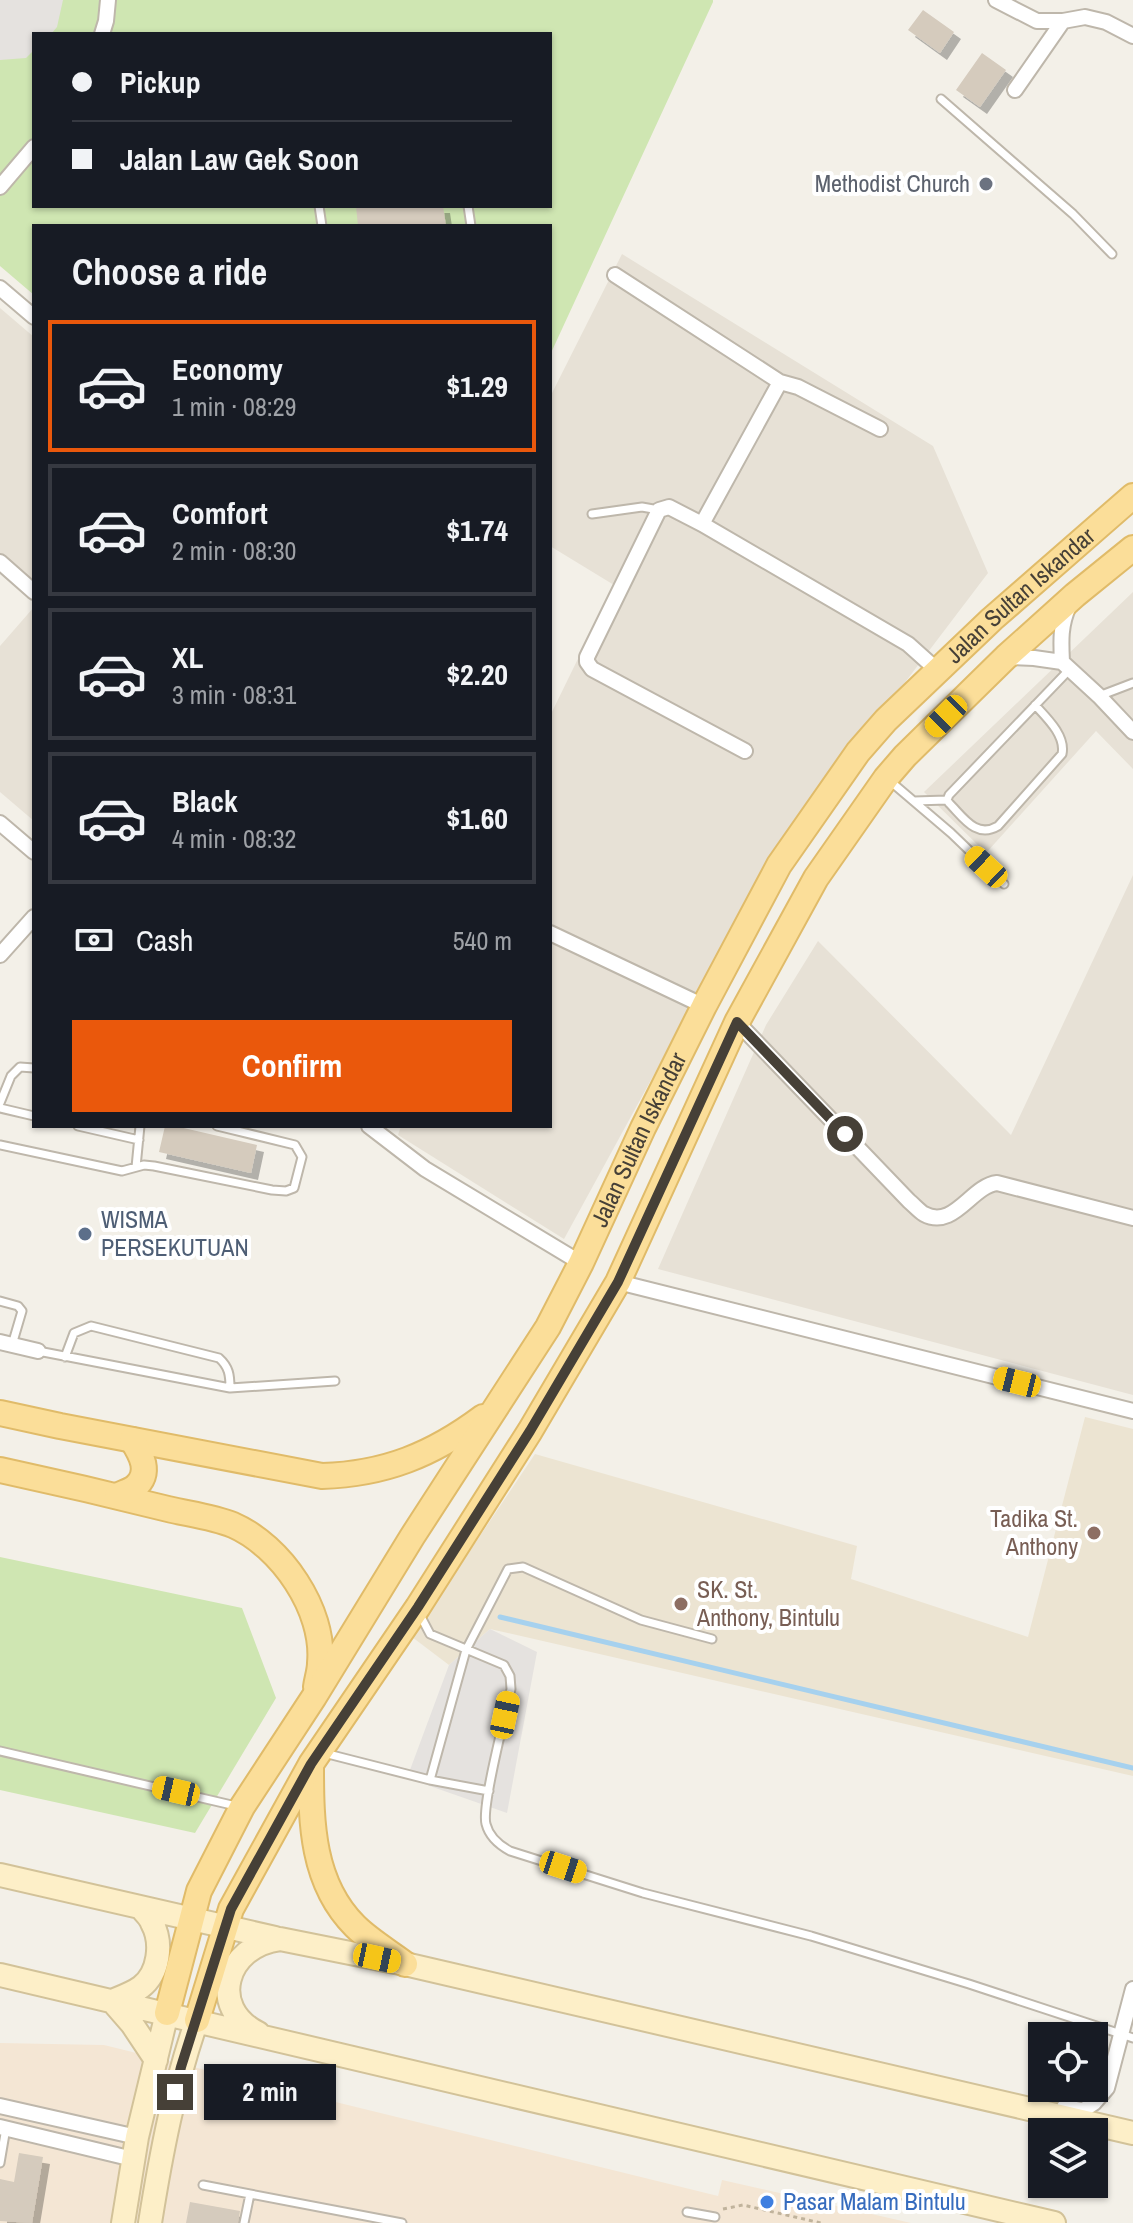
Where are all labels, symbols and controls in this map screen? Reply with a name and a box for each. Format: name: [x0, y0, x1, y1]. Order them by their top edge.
text: Pickup: [120, 62, 201, 102]
text: Jalan Law Gek Soon: [120, 139, 359, 179]
place label: Methodist Church: [815, 167, 970, 199]
marker: Methodist Church: [977, 175, 995, 193]
text: Choose a ride: [72, 248, 267, 296]
text: Economy: [172, 349, 283, 389]
icon: car: [76, 350, 148, 422]
text: $1.29: [446, 366, 508, 406]
text: 1 min · 08:29: [172, 389, 296, 424]
text: Comfort: [172, 493, 268, 533]
icon: car: [76, 494, 148, 566]
text: $1.74: [446, 510, 508, 550]
street label: Jalan Sultan Iskandar: [938, 519, 1101, 670]
text: 2 min · 08:30: [172, 533, 296, 568]
text: XL: [172, 637, 203, 677]
icon: car: [76, 638, 148, 710]
text: $2.20: [446, 654, 508, 694]
text: 3 min · 08:31: [172, 677, 296, 712]
car: [921, 691, 971, 741]
text: Black: [172, 781, 238, 821]
icon: car: [76, 782, 148, 854]
text: $1.60: [446, 798, 508, 838]
text: 4 min · 08:32: [172, 821, 296, 856]
car: [960, 842, 1012, 892]
icon: cash: [72, 918, 116, 962]
text: Cash: [136, 920, 193, 960]
text: 540 m: [453, 923, 512, 958]
button: Confirm: [72, 1020, 512, 1112]
street label: Jalan Sultan Iskandar: [583, 1046, 693, 1232]
route start: [827, 1116, 863, 1152]
place label: WISMA PERSEKUTUAN: [101, 1203, 249, 1263]
marker: WISMA PERSEKUTUAN: [76, 1225, 94, 1243]
car: [991, 1365, 1043, 1399]
place label: Tadika St. Anthony: [990, 1502, 1078, 1562]
marker: Tadika St. Anthony: [1085, 1524, 1103, 1542]
place label: SK. St. Anthony, Bintulu: [696, 1573, 840, 1633]
marker: SK. St. Anthony, Bintulu: [672, 1595, 690, 1613]
car: [488, 1689, 522, 1741]
car: [150, 1774, 202, 1808]
car: [536, 1848, 590, 1886]
car: [351, 1941, 403, 1975]
map controls: [1028, 2022, 1108, 2198]
button: locate: [1028, 2022, 1108, 2102]
callout: 2 min: [203, 2064, 335, 2120]
route end: [157, 2074, 193, 2110]
text: 2 min: [242, 2074, 298, 2109]
button: layers: [1028, 2118, 1108, 2198]
place label: Pasar Malam Bintulu: [783, 2185, 966, 2217]
marker: Pasar Malam Bintulu: [758, 2193, 776, 2211]

